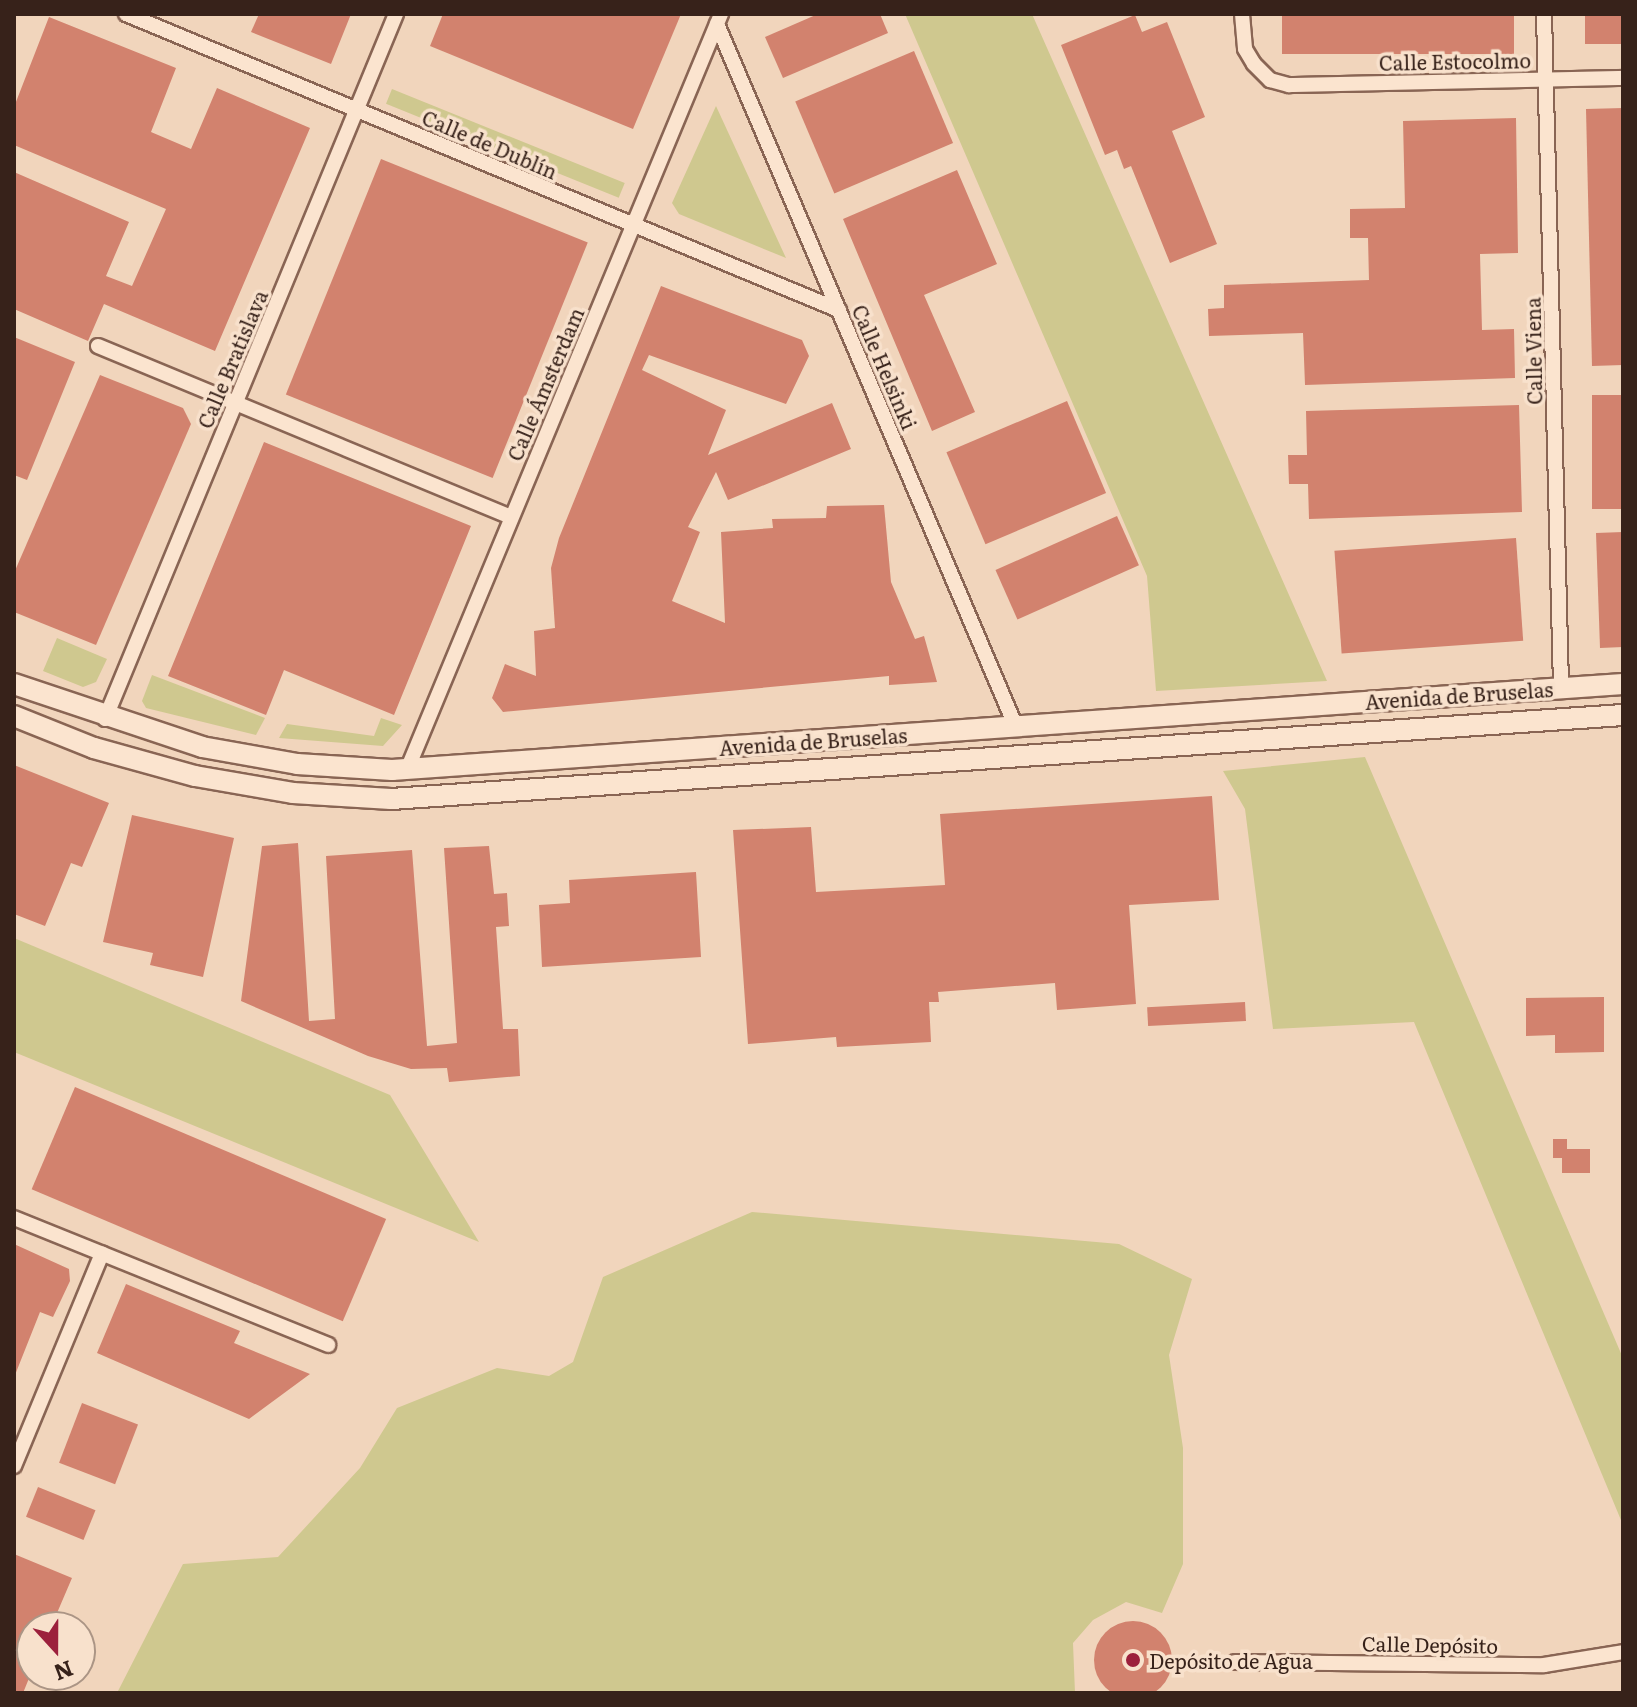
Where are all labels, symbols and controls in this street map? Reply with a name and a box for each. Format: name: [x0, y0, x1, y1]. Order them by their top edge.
street label: Calle Estocolmo: [1379, 48, 1531, 74]
street label: Calle de Dublín: [419, 105, 561, 183]
street label: Calle Bratislava: [192, 286, 272, 432]
street label: Calle Viena: [1520, 297, 1546, 405]
street label: Calle Helsinki: [848, 301, 922, 433]
street label: Calle Ámsterdam: [502, 304, 588, 464]
street label: Avenida de Bruselas: [1364, 676, 1554, 714]
street label: Avenida de Bruselas: [718, 722, 908, 760]
north arrow: [16, 1611, 96, 1691]
street label: Calle Depósito: [1362, 1631, 1498, 1657]
place label: Depósito de Agua: [1149, 1648, 1313, 1672]
marker: Depósito de Agua: [1124, 1651, 1142, 1669]
text: N: [50, 1653, 79, 1691]

